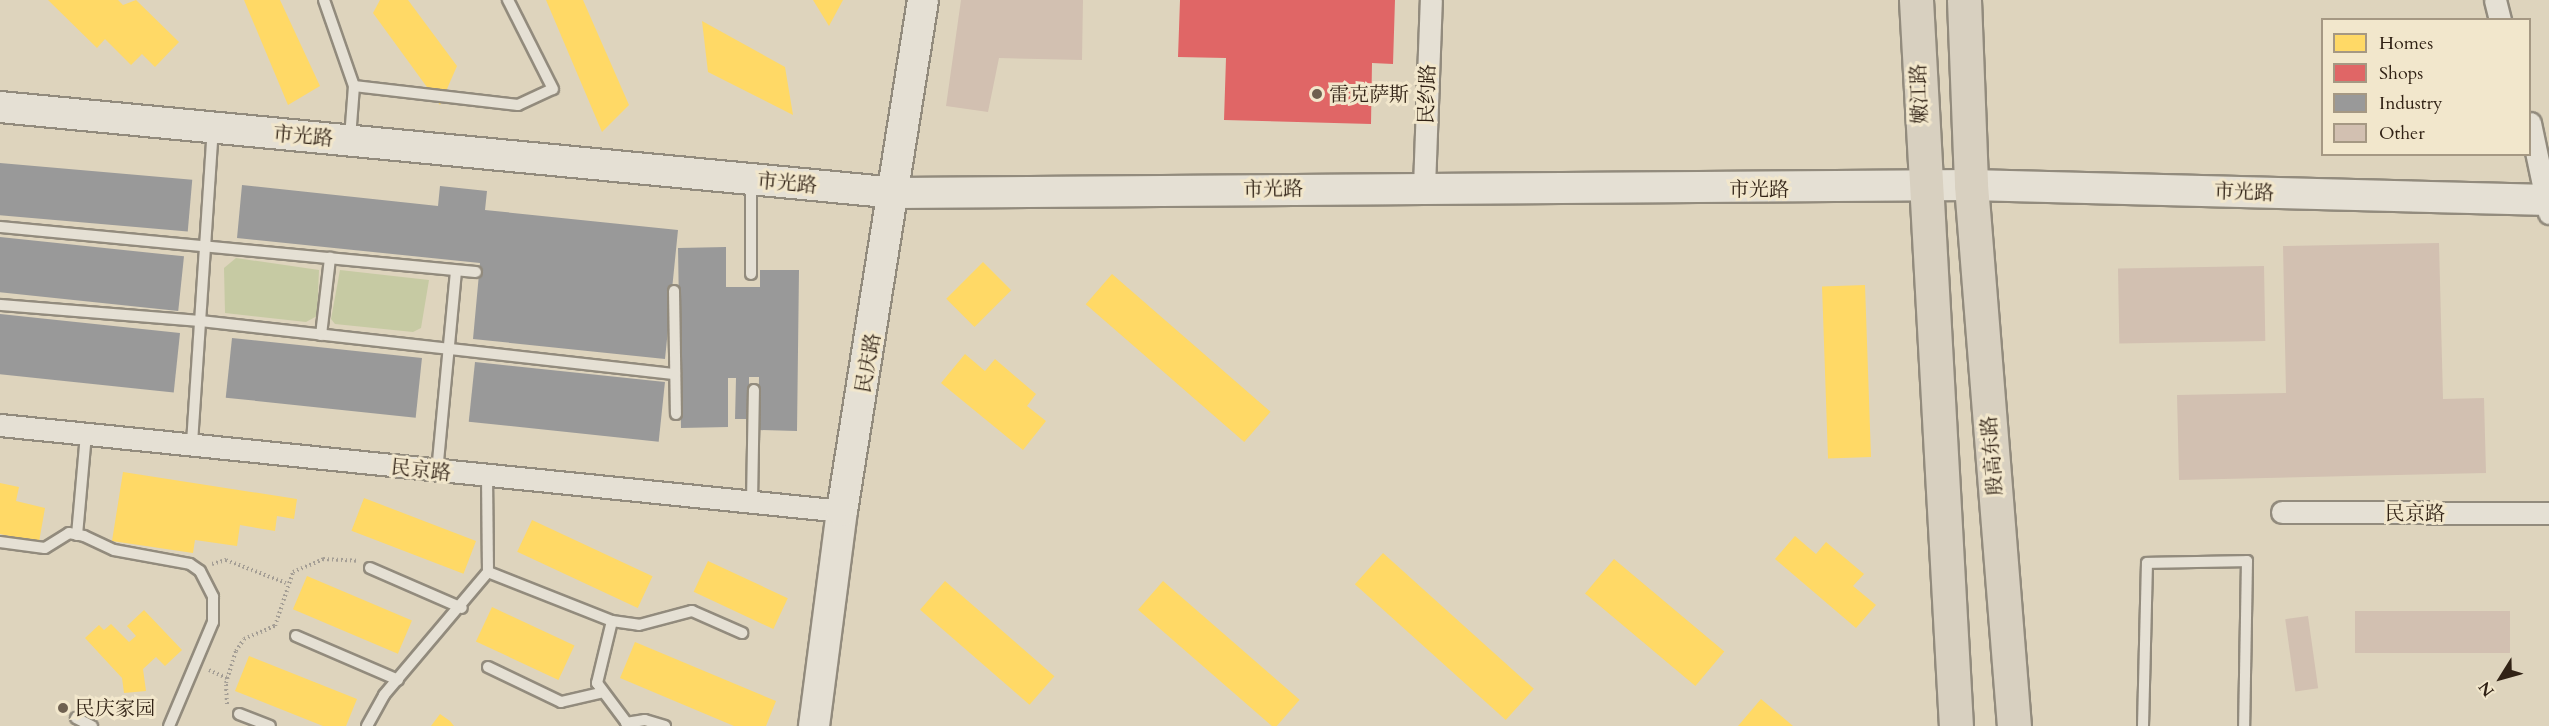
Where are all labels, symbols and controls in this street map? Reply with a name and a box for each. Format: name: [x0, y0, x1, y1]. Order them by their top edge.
legend: [2321, 18, 2531, 156]
text: Homes: [2379, 31, 2433, 56]
text: Shops: [2379, 61, 2423, 86]
street label: 民约路: [1414, 64, 1440, 124]
street label: 嫩江路: [1906, 64, 1932, 124]
place label: 雷克萨斯: [1329, 82, 1409, 106]
marker: 雷克萨斯: [1310, 87, 1324, 101]
text: Industry: [2379, 91, 2443, 116]
street label: 市光路: [272, 121, 334, 151]
text: Other: [2379, 121, 2425, 146]
street label: 市光路: [756, 168, 818, 198]
street label: 市光路: [1243, 176, 1303, 202]
street label: 市光路: [1729, 177, 1789, 201]
street label: 市光路: [2214, 179, 2274, 205]
street label: 民庆路: [851, 331, 885, 395]
street label: 殷高东路: [1977, 415, 2007, 497]
street label: 民京路: [390, 455, 452, 485]
street label: 民京路: [2385, 501, 2445, 525]
north arrow: [2471, 648, 2531, 708]
text: N: [2474, 677, 2500, 701]
place label: 民庆家园: [75, 696, 155, 720]
marker: 民庆家园: [56, 701, 70, 715]

